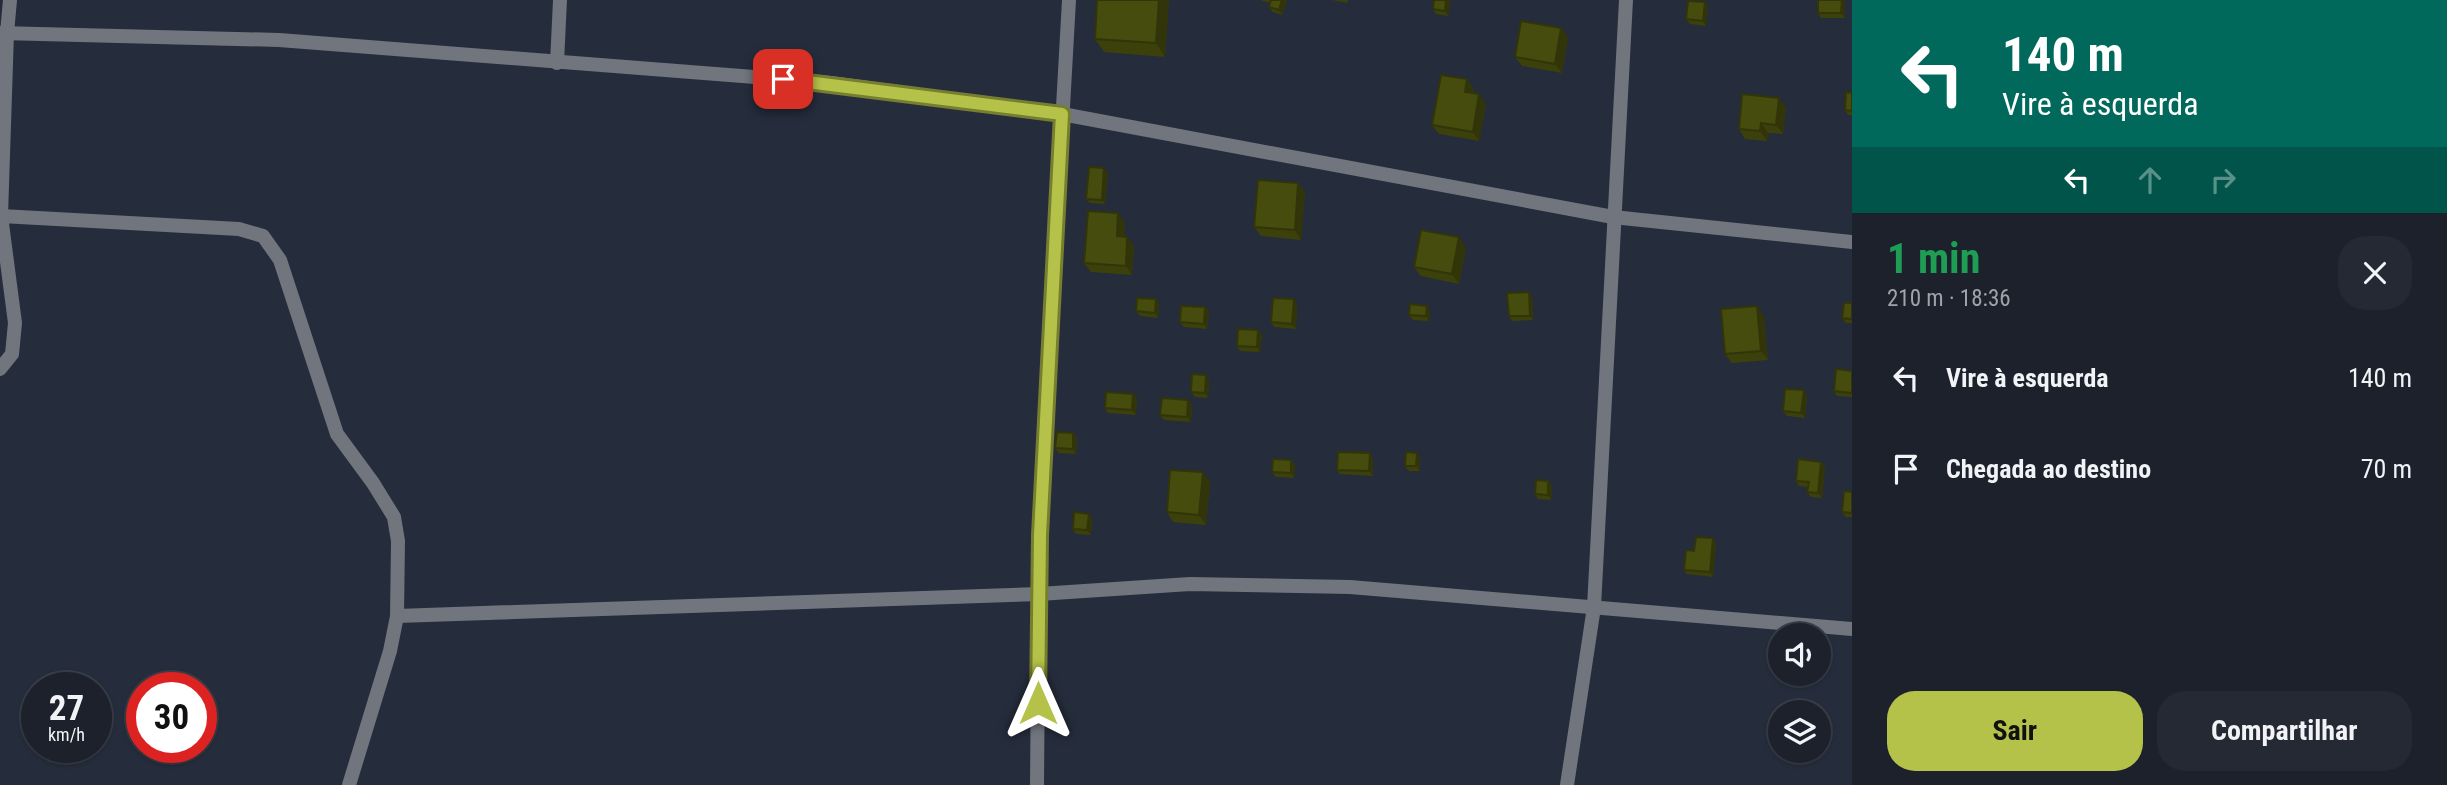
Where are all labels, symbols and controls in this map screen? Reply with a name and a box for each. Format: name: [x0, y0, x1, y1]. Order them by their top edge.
text: 140 m: [2002, 26, 2124, 83]
icon: left: [1887, 28, 1978, 119]
pin: [753, 49, 813, 109]
icon: arrive: [764, 60, 802, 98]
text: Vire à esquerda: [2002, 85, 2198, 123]
icon: left: [2058, 161, 2096, 199]
icon: ahead: [2131, 161, 2169, 199]
icon: right: [2204, 161, 2242, 199]
text: 1 min: [1887, 234, 1980, 283]
button: close: [2338, 236, 2412, 310]
text: 210 m · 18:36: [1887, 285, 2011, 312]
icon: left: [1887, 359, 1925, 397]
text: Vire à esquerda: [1946, 363, 2109, 393]
text: 140 m: [2348, 363, 2412, 393]
icon: arrive: [1887, 450, 1925, 488]
text: Chegada ao destino: [1946, 454, 2151, 484]
text: 70 m: [2361, 454, 2412, 484]
map controls: [1768, 623, 1831, 763]
button: sound: [1768, 623, 1831, 686]
position arrow: [1001, 666, 1075, 740]
speed limit sign: 30: [126, 672, 217, 763]
text: 27: [49, 688, 84, 729]
button: Sair: [1887, 691, 2143, 771]
button: Compartilhar: [2157, 691, 2412, 771]
button: layers: [1768, 700, 1831, 763]
text: km/h: [48, 724, 85, 745]

